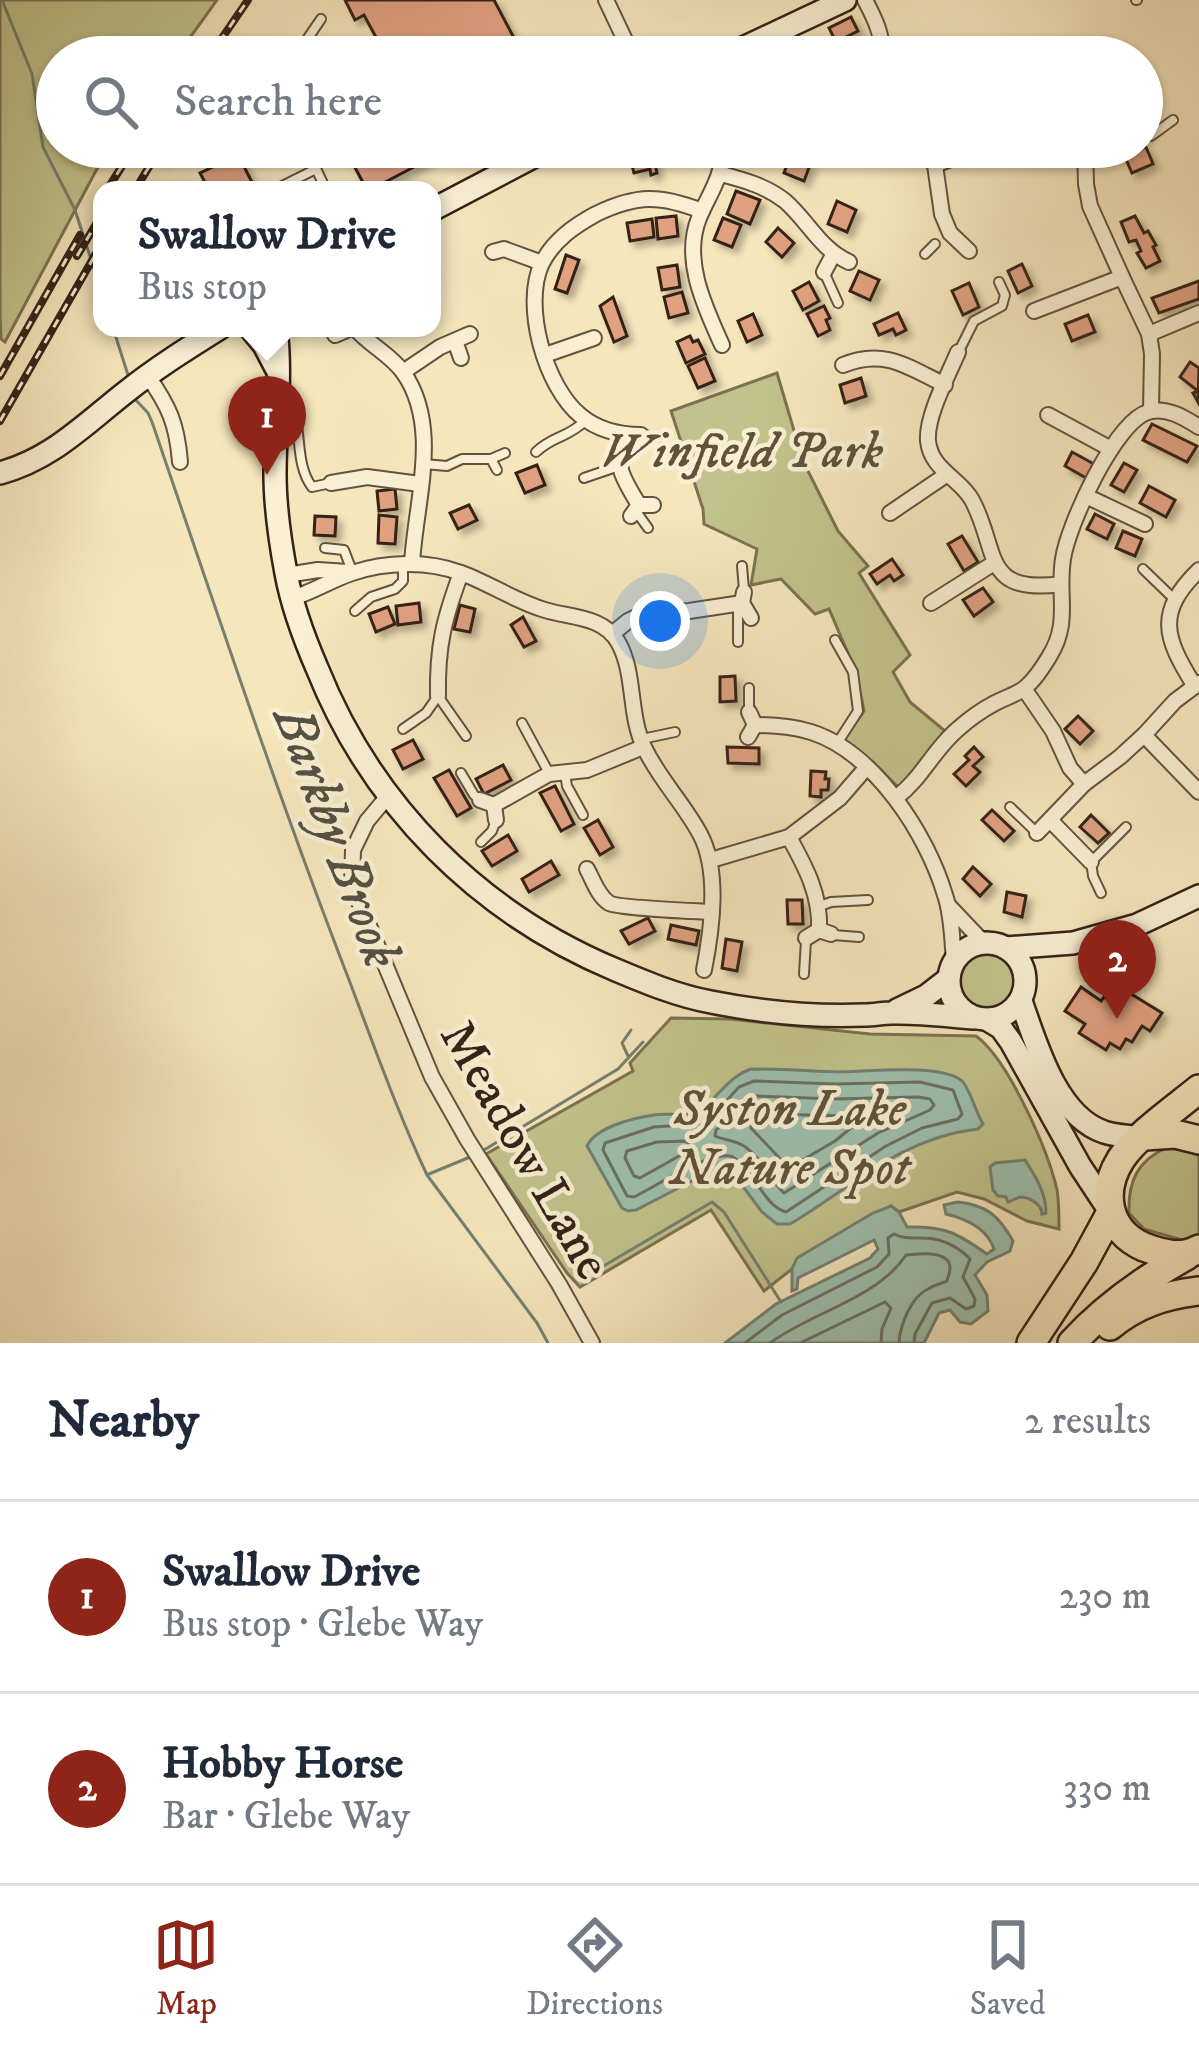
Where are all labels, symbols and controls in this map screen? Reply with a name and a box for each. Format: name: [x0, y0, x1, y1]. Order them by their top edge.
search box: [36, 36, 1163, 168]
icon: search: [78, 69, 144, 135]
text: Search here: [174, 74, 382, 130]
popup: [93, 181, 441, 337]
text: Swallow Drive: [138, 207, 396, 263]
text: Bus stop: [138, 263, 267, 312]
pin: 1: [228, 376, 306, 475]
park label: Winfield Park: [601, 420, 884, 484]
your location: [630, 591, 690, 651]
water label: Barkby Brook: [257, 695, 414, 978]
pin: 2: [1078, 920, 1156, 1019]
street label: Meadow Lane: [425, 1010, 624, 1291]
park label: Syston Lake Nature Spot: [668, 1078, 913, 1201]
text: Nearby: [48, 1389, 199, 1453]
text: 2 results: [1024, 1397, 1151, 1446]
text: Swallow Drive: [162, 1544, 420, 1600]
text: 1: [80, 1572, 94, 1621]
text: 230 m: [1059, 1572, 1151, 1621]
text: Bus stop · Glebe Way: [162, 1600, 483, 1649]
text: Hobby Horse: [162, 1736, 403, 1792]
text: 2: [77, 1764, 97, 1813]
text: 330 m: [1063, 1764, 1151, 1813]
text: Bar · Glebe Way: [162, 1792, 410, 1841]
tab: Map: [153, 1912, 219, 2025]
tab: Directions: [526, 1912, 663, 2025]
tab: Saved: [970, 1912, 1046, 2025]

